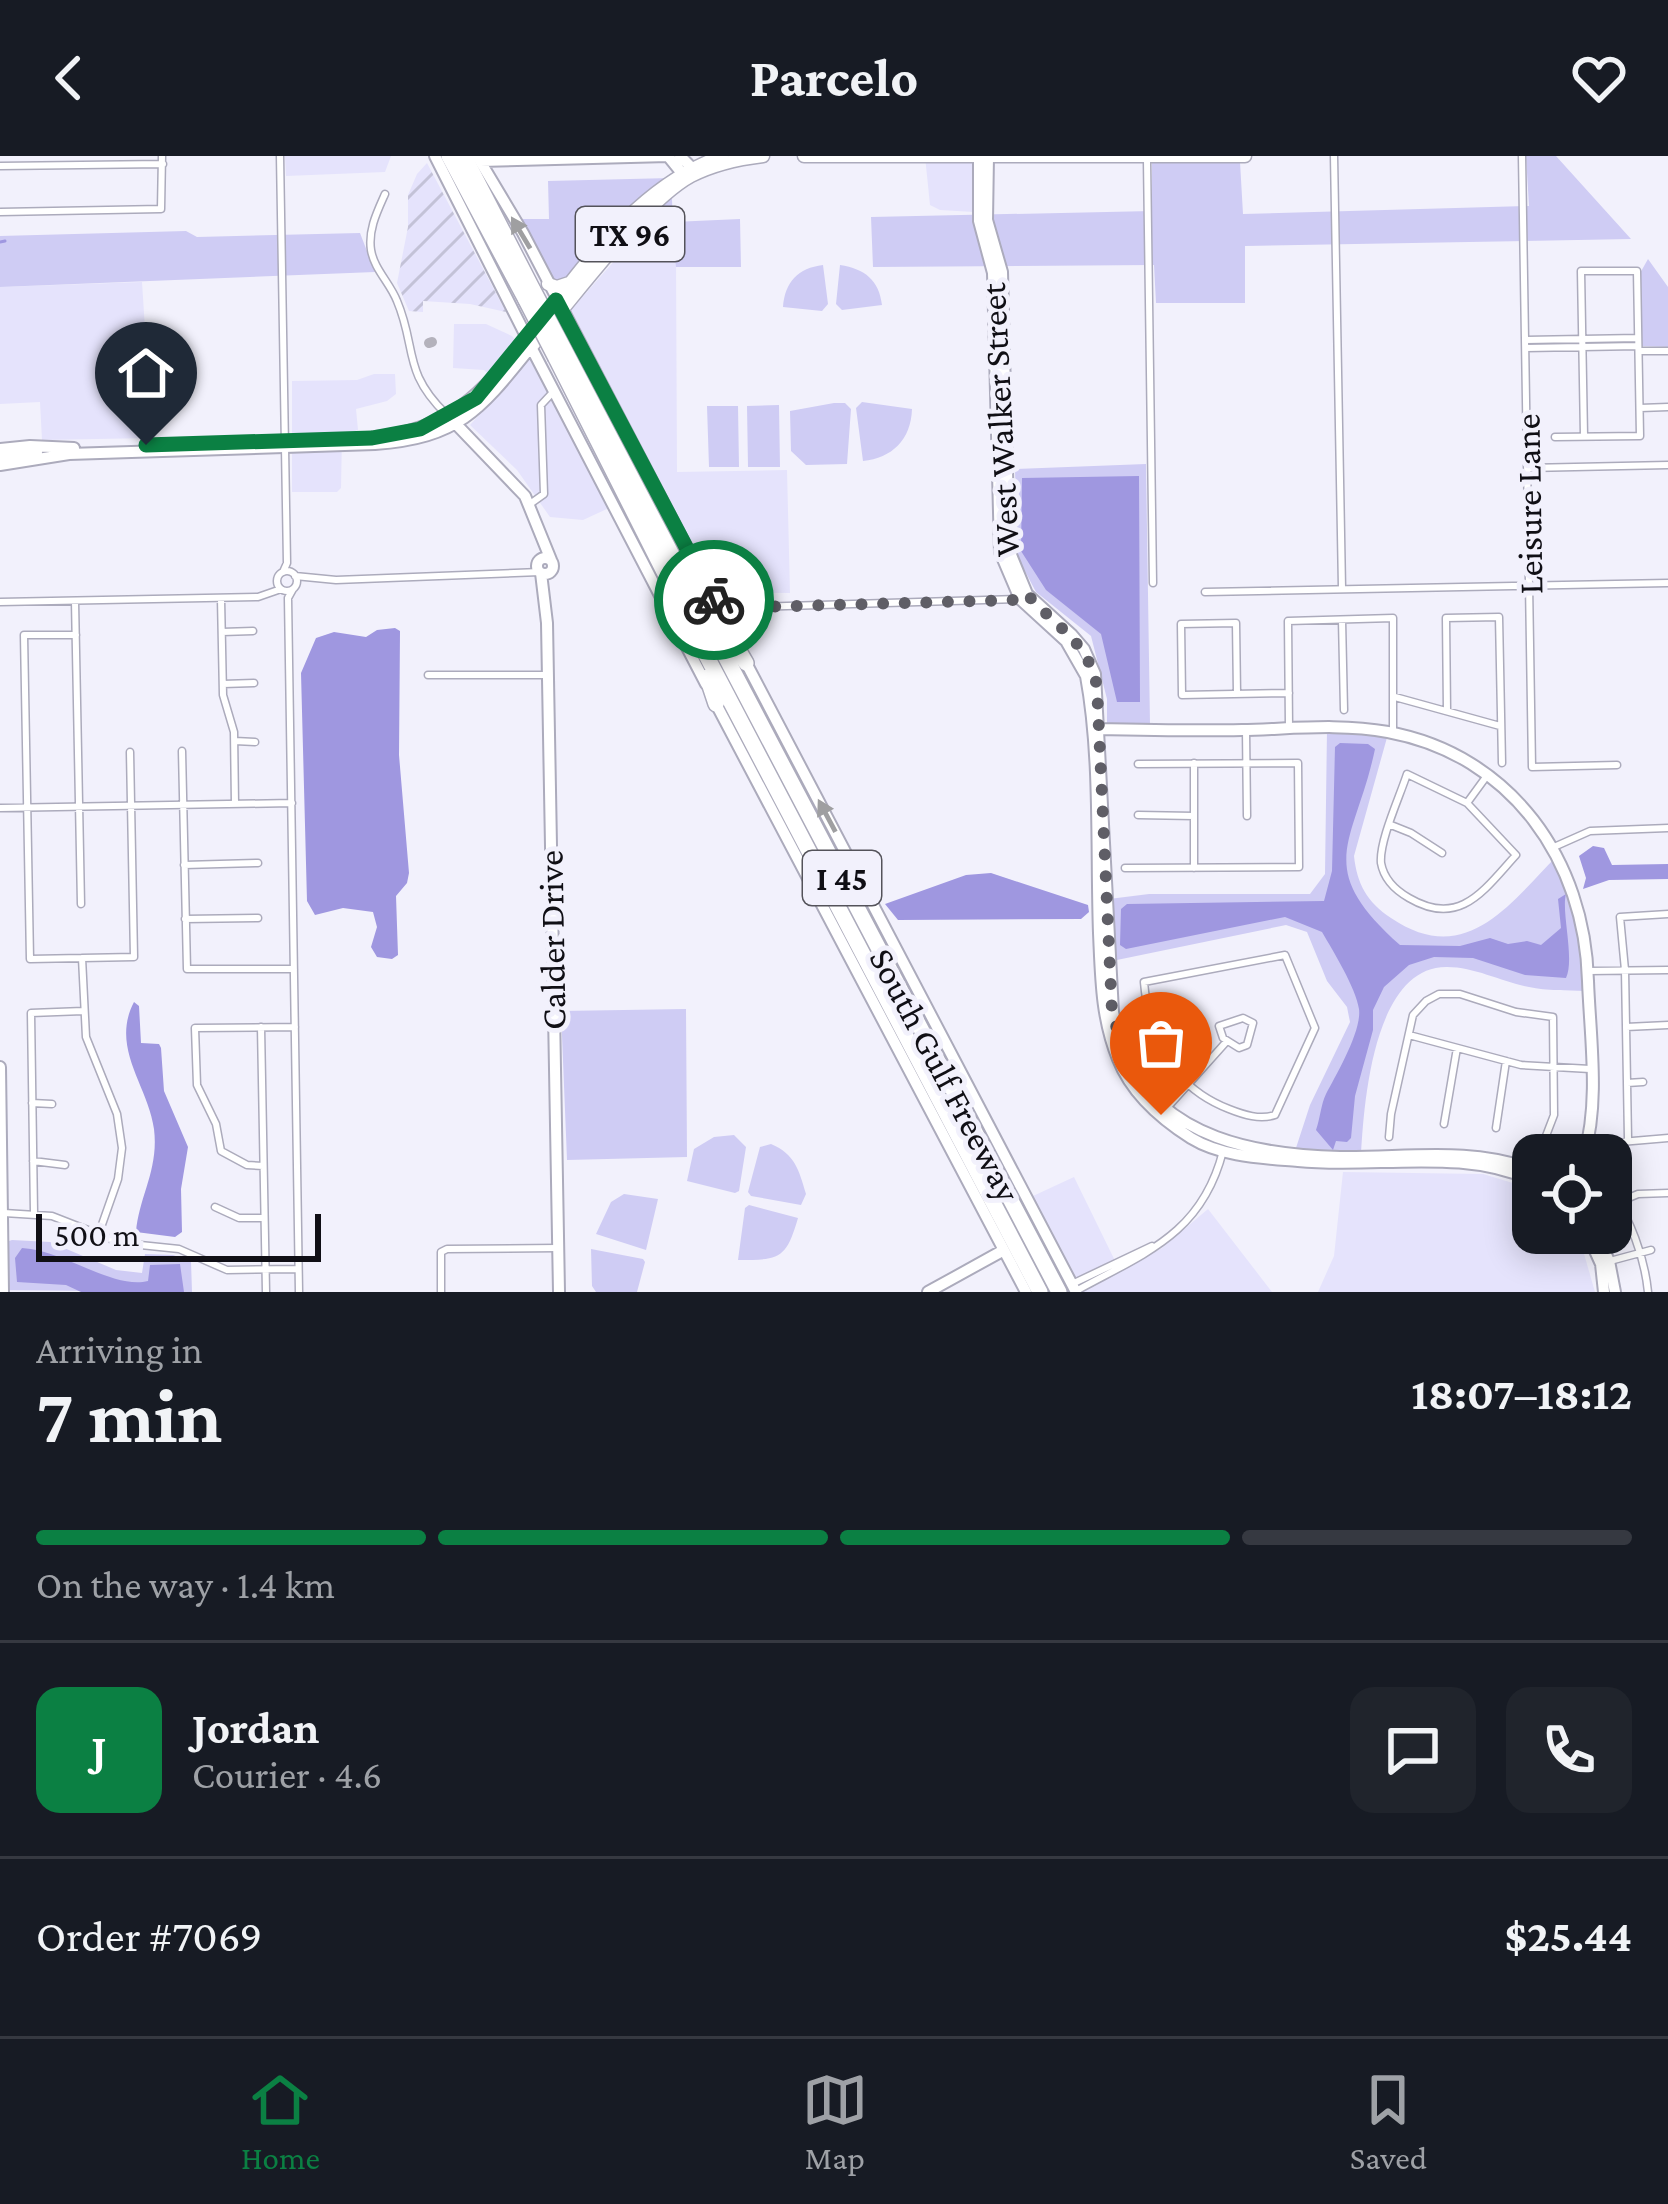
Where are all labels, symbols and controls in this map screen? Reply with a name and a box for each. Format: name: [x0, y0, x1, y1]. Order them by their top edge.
icon: back: [36, 45, 102, 111]
icon: heart: [1566, 45, 1632, 111]
text: Parcelo: [750, 48, 918, 108]
road number: TX 96: [576, 207, 684, 261]
one-way arrow: [512, 216, 533, 250]
street label: West Walker Street: [973, 281, 1027, 558]
pin: [95, 322, 197, 445]
icon: home: [113, 340, 179, 406]
street label: Leisure Lane: [1507, 413, 1551, 595]
courier: [654, 540, 774, 660]
icon: bike: [681, 567, 747, 633]
one-way arrow: [817, 799, 838, 834]
street label: Calder Drive: [530, 850, 574, 1030]
road number: I 45: [803, 851, 881, 905]
street label: South Gulf Freeway: [861, 942, 1029, 1209]
pin: [1110, 992, 1212, 1115]
icon: bag: [1128, 1010, 1194, 1076]
map controls: [1512, 1134, 1632, 1254]
button: locate: [1512, 1134, 1632, 1254]
scale bar: [36, 1208, 321, 1261]
text: 500 m: [54, 1216, 140, 1253]
text: Arriving in: [36, 1328, 203, 1371]
text: 18:07–18:12: [1411, 1369, 1632, 1419]
text: 7 min: [36, 1372, 222, 1459]
text: On the way · 1.4 km: [36, 1563, 335, 1606]
button: chat: [1350, 1687, 1476, 1813]
button: phone: [1506, 1687, 1632, 1813]
text: Jordan: [192, 1703, 319, 1753]
text: J: [91, 1725, 107, 1775]
text: Courier · 4.6: [192, 1753, 382, 1796]
text: Order #7069: [36, 1911, 262, 1961]
text: $25.44: [1504, 1911, 1632, 1961]
tab: Home: [241, 2067, 320, 2176]
tab: Map: [802, 2067, 868, 2176]
tab: Saved: [1350, 2067, 1427, 2176]

